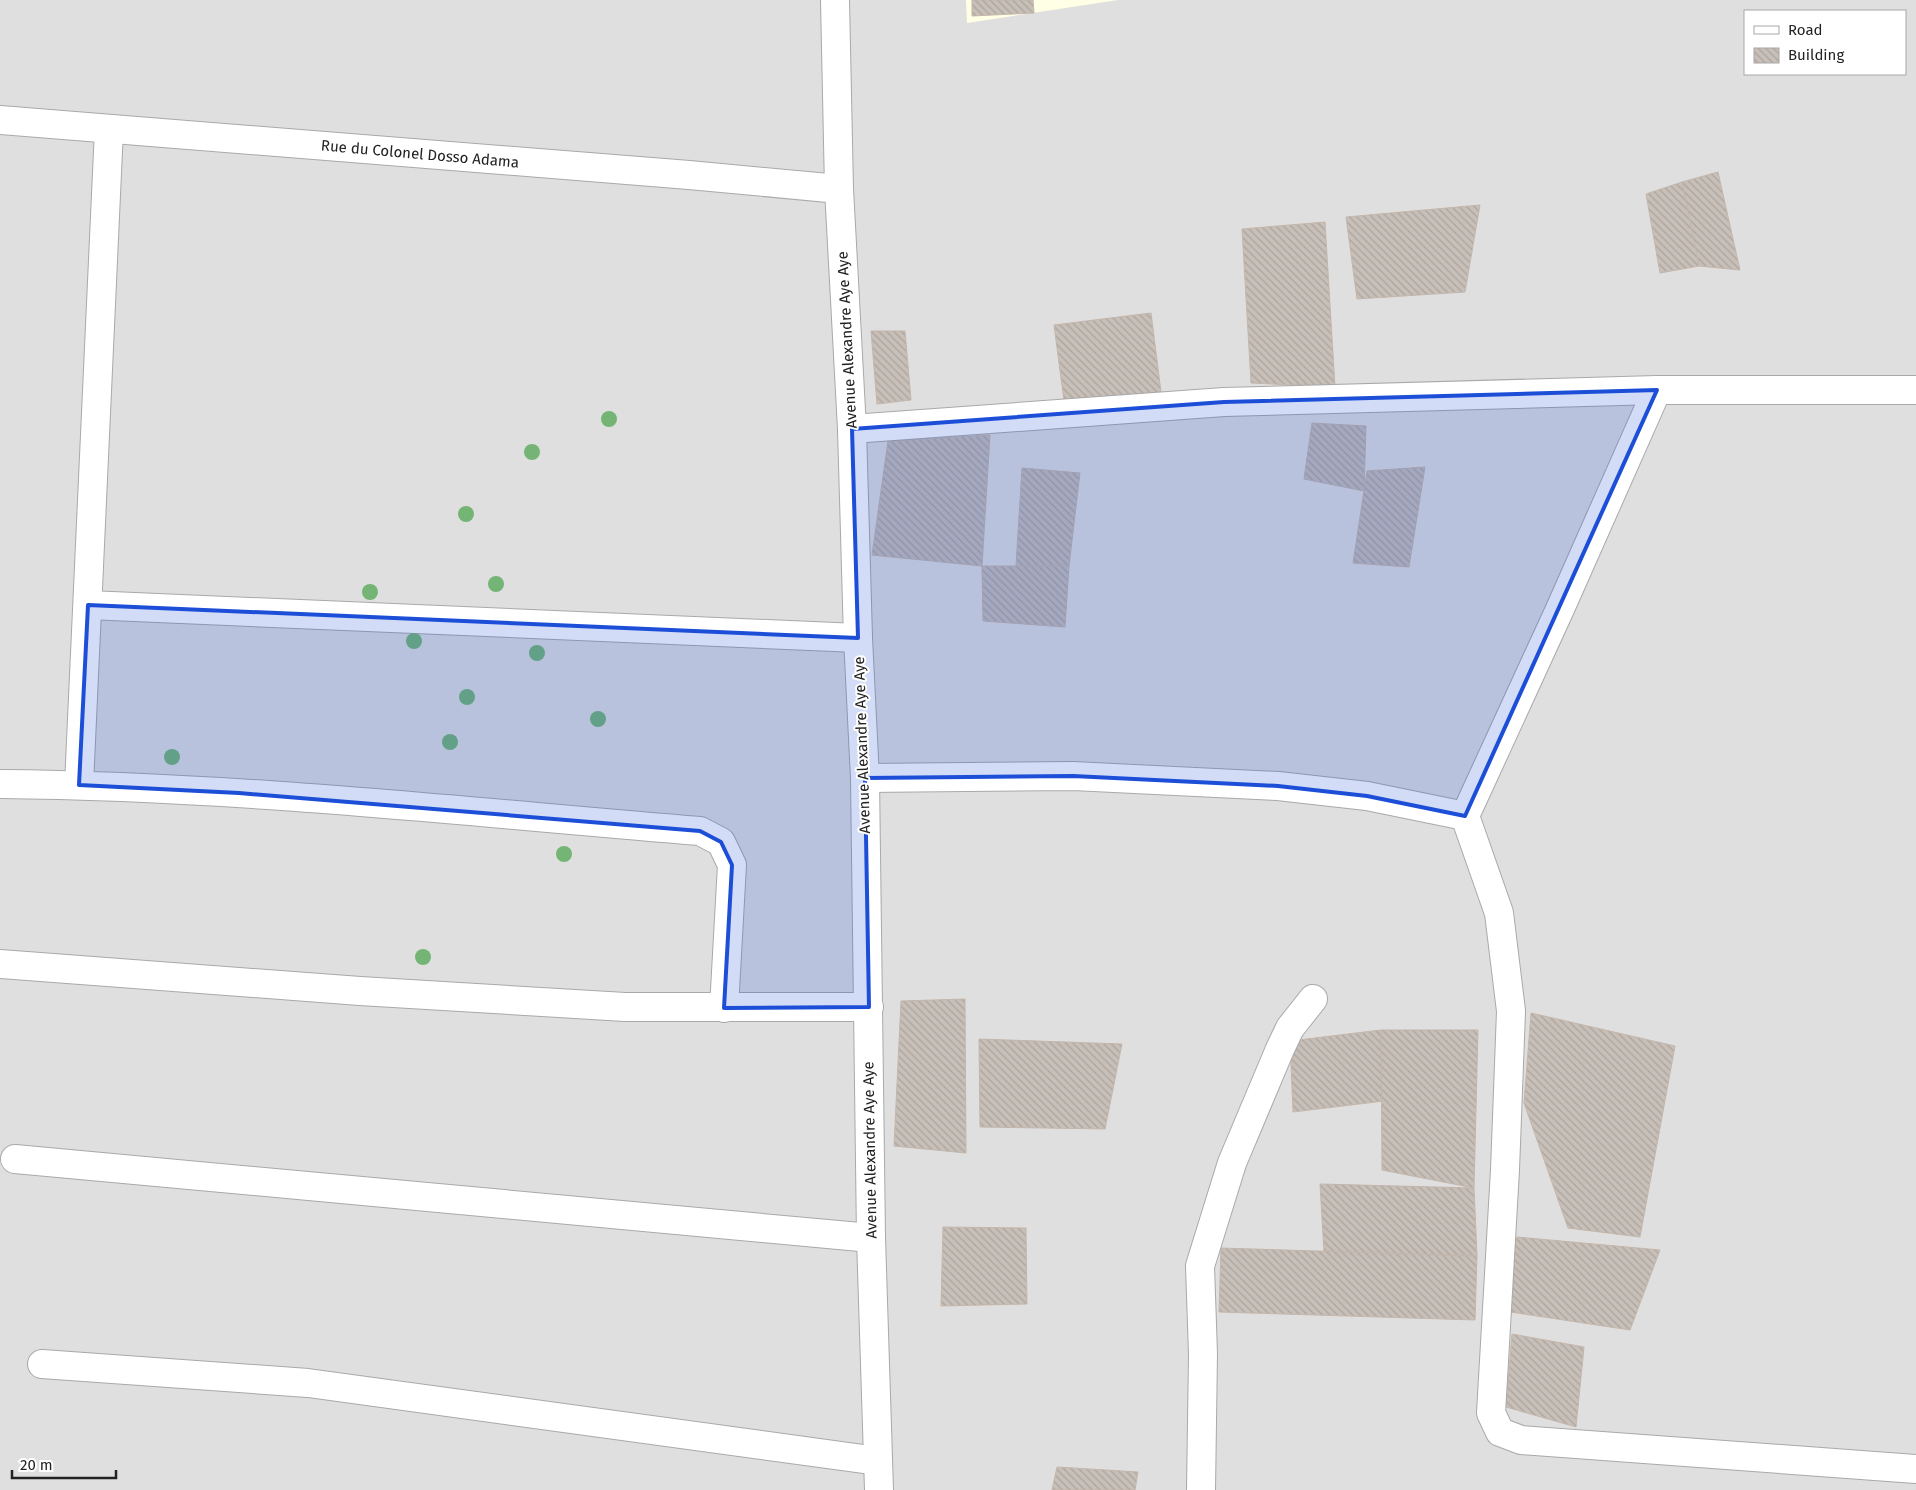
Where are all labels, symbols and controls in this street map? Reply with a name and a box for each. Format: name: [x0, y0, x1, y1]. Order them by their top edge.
legend: [1744, 10, 1906, 75]
text: Road: [1788, 21, 1823, 39]
text: Building: [1788, 46, 1844, 64]
street label: Rue du Colonel Dosso Adama: [320, 136, 520, 172]
street label: Avenue Alexandre Aye Aye: [833, 251, 861, 429]
street label: Avenue Alexandre Aye Aye: [850, 656, 874, 834]
street label: Avenue Alexandre Aye Aye: [859, 1061, 881, 1239]
scale bar: [12, 1448, 116, 1480]
text: 20 m: [20, 1456, 53, 1474]

